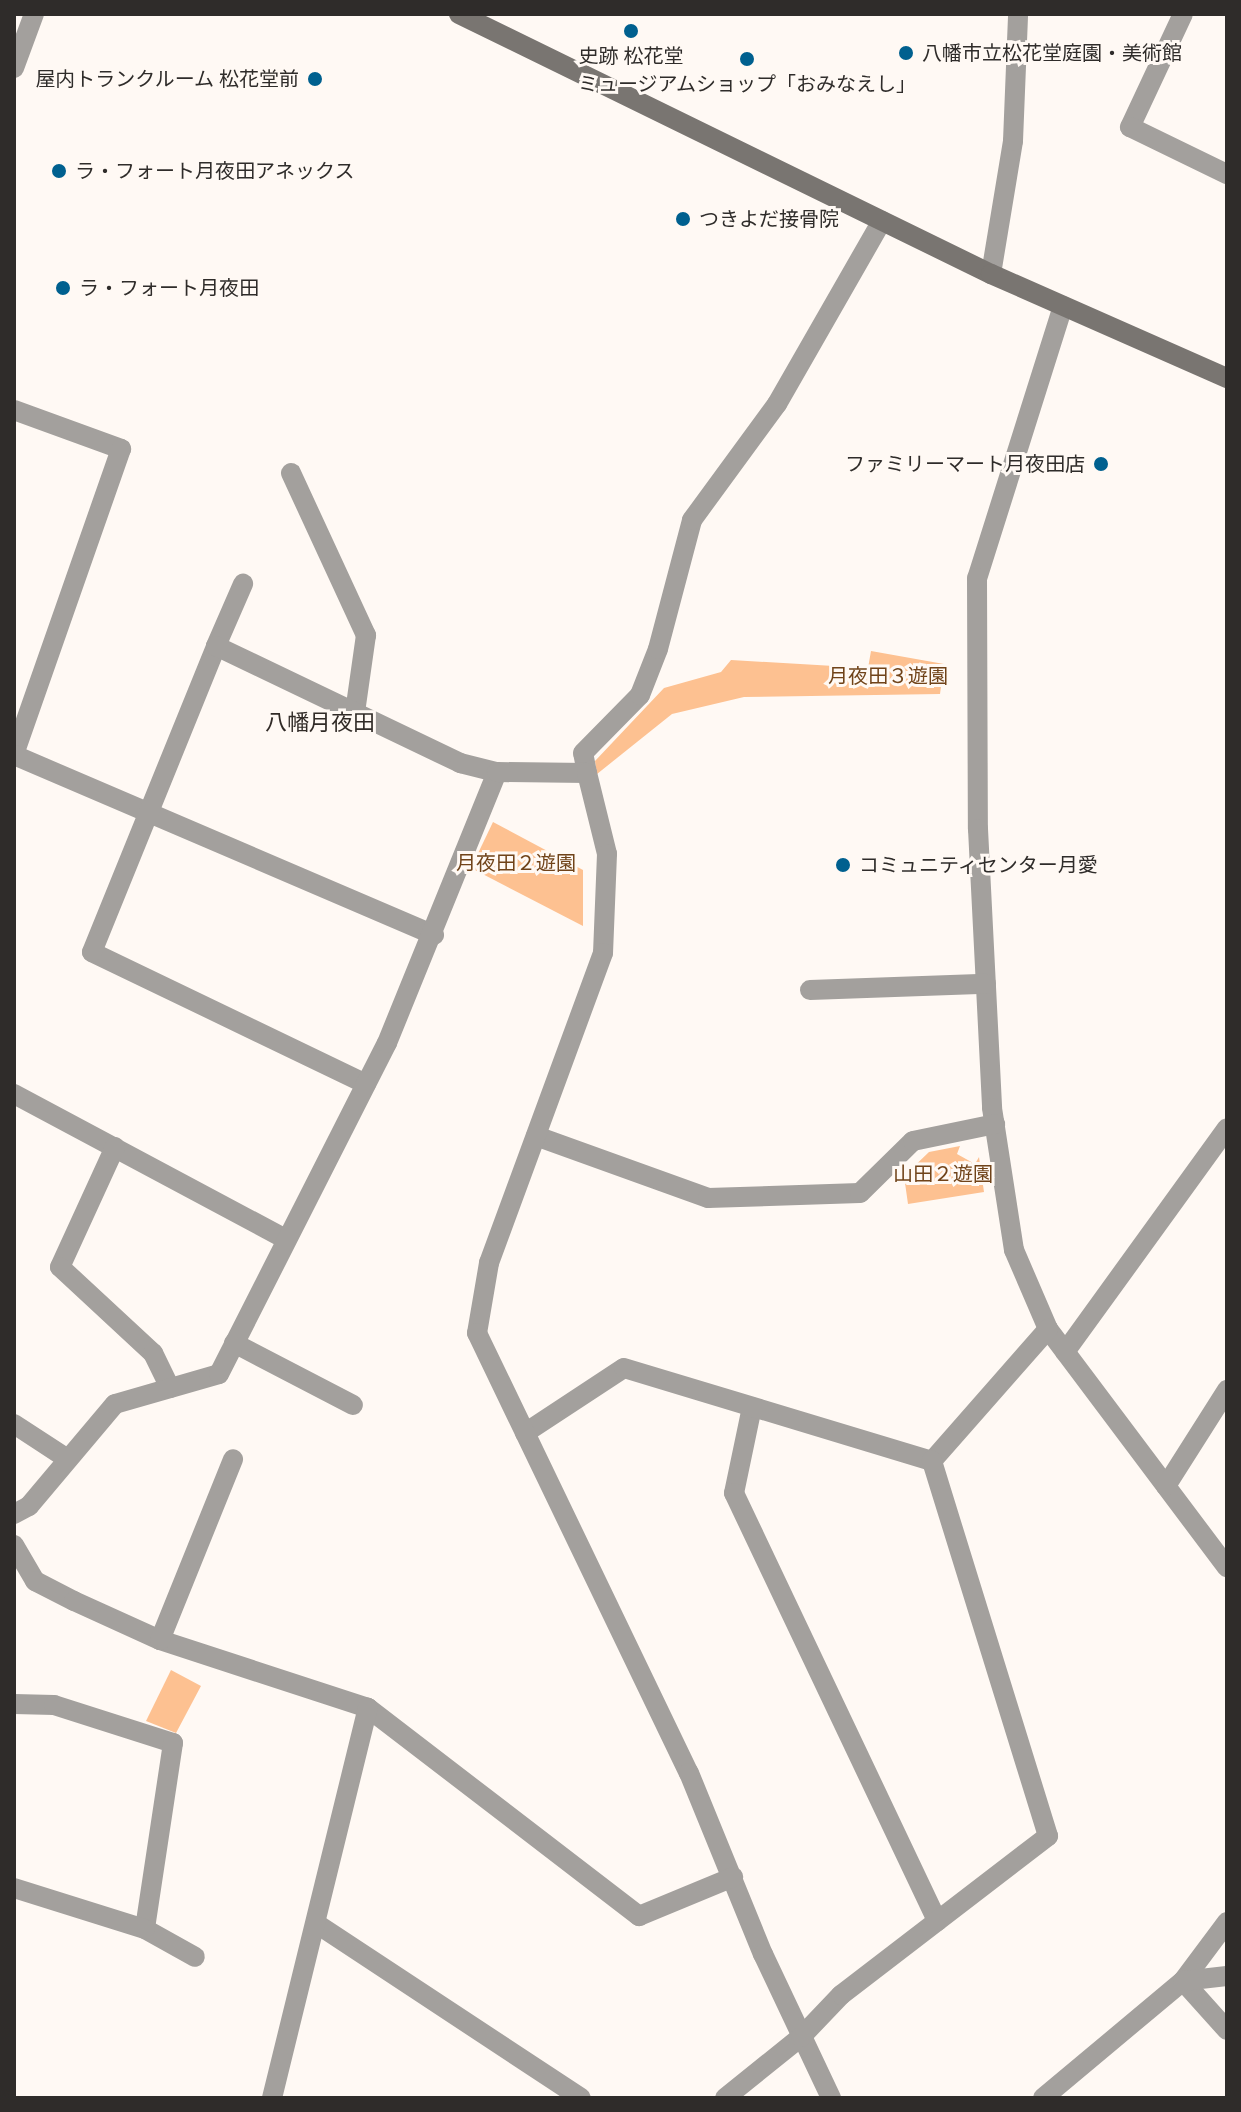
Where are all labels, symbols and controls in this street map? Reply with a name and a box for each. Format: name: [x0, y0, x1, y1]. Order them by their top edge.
marker: 史跡 松花堂: [622, 22, 640, 40]
place label: 八幡市立松花堂庭園・美術館: [922, 41, 1182, 65]
place label: 史跡 松花堂: [579, 44, 683, 68]
marker: 八幡市立松花堂庭園・美術館: [897, 44, 915, 62]
marker: ミュージアムショップ「おみなえし」: [738, 50, 756, 68]
place label: 屋内トランクルーム 松花堂前: [34, 67, 299, 91]
marker: 屋内トランクルーム 松花堂前: [306, 70, 324, 88]
place label: ミュージアムショップ「おみなえし」: [577, 72, 917, 96]
place label: ラ・フォート月夜田アネックス: [75, 159, 355, 183]
marker: ラ・フォート月夜田アネックス: [50, 162, 68, 180]
place label: つきよだ接骨院: [699, 207, 839, 231]
marker: つきよだ接骨院: [674, 210, 692, 228]
place label: ラ・フォート月夜田: [79, 276, 259, 300]
marker: ラ・フォート月夜田: [54, 279, 72, 297]
place label: ファミリーマート月夜田店: [845, 452, 1085, 476]
marker: ファミリーマート月夜田店: [1092, 455, 1110, 473]
park label: 月夜田３遊園: [828, 664, 948, 688]
district label: 八幡月夜田: [265, 710, 375, 736]
park label: 月夜田２遊園: [456, 851, 576, 875]
place label: コミュニティセンター月愛: [859, 853, 1099, 877]
marker: コミュニティセンター月愛: [834, 856, 852, 874]
park label: 山田２遊園: [893, 1162, 993, 1186]

